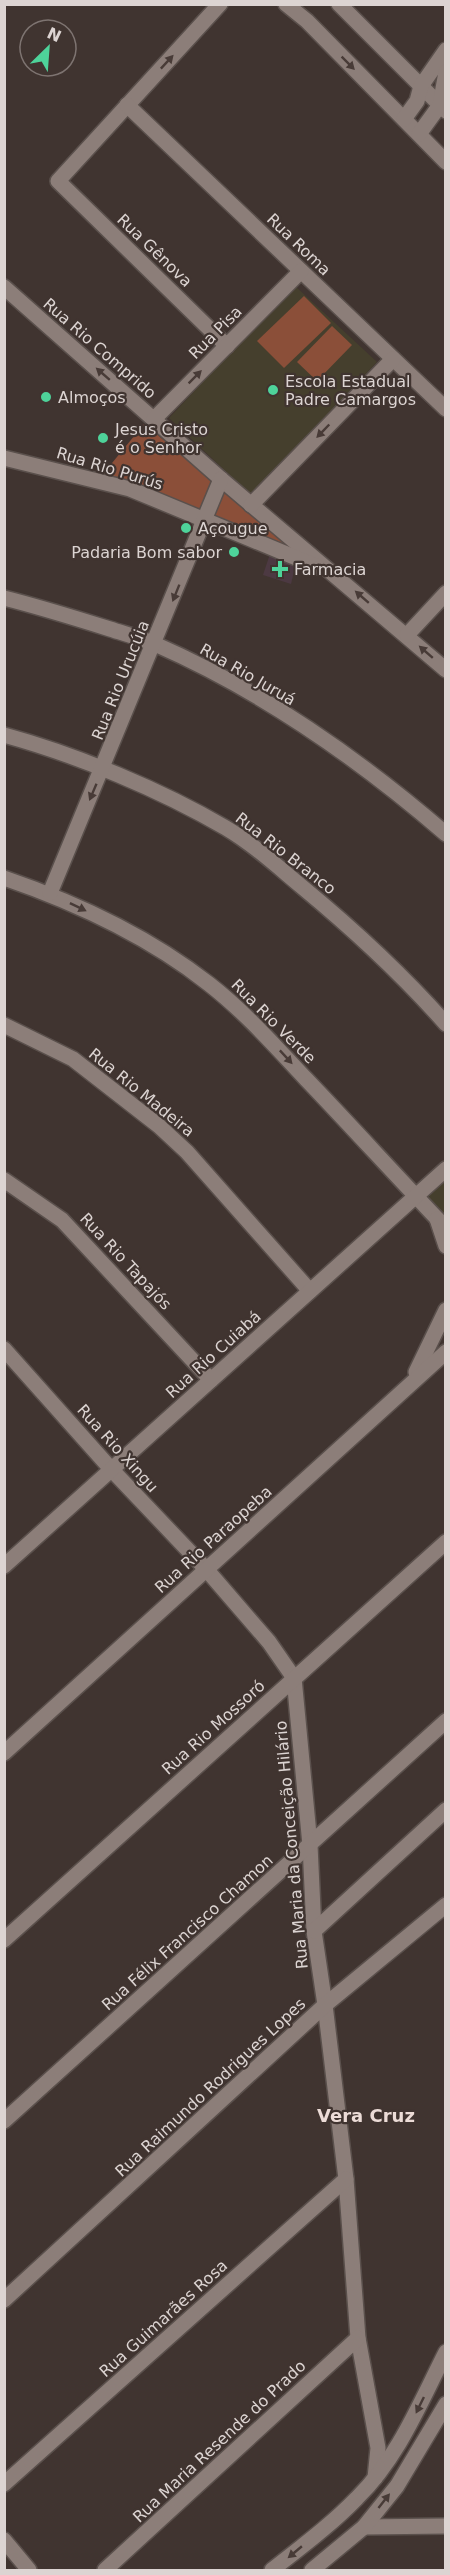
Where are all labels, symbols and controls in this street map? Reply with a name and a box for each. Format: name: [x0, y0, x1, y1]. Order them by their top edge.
north arrow: [18, 18, 78, 78]
text: N: [44, 23, 64, 46]
one-way arrow: [160, 54, 174, 69]
one-way arrow: [341, 55, 355, 70]
street label: Rua Roma: [263, 209, 334, 279]
street label: Rua Gênova: [113, 210, 196, 291]
street label: Rua Rio Comprido: [39, 294, 160, 403]
street label: Rua Pisa: [185, 302, 246, 363]
one-way arrow: [96, 368, 111, 381]
one-way arrow: [188, 371, 202, 385]
place label: Escola Estadual Padre Camargos: [285, 372, 416, 409]
marker: Escola Estadual Padre Camargos: [266, 383, 280, 397]
place label: Almoços: [58, 388, 126, 407]
marker: Almoços: [39, 390, 53, 404]
place label: Jesus Cristo é o Senhor: [114, 420, 208, 457]
one-way arrow: [317, 424, 331, 438]
marker: Jesus Cristo é o Senhor: [96, 431, 110, 445]
street label: Rua Rio Purús: [54, 443, 165, 494]
place label: Açougue: [198, 519, 268, 538]
marker: Açougue: [179, 521, 193, 535]
place label: Padaria Bom sabor: [71, 543, 222, 562]
marker: Padaria Bom sabor: [227, 545, 241, 559]
marker: Farmacia: [271, 560, 289, 578]
place label: Farmacia: [294, 560, 366, 579]
one-way arrow: [171, 584, 180, 602]
one-way arrow: [355, 591, 370, 604]
street label: Rua Rio Urucúia: [88, 618, 153, 743]
street label: Rua Rio Juruá: [197, 639, 299, 709]
one-way arrow: [418, 646, 434, 659]
one-way arrow: [88, 784, 98, 802]
street label: Rua Rio Branco: [232, 808, 340, 898]
one-way arrow: [70, 902, 87, 911]
street label: Rua Rio Verde: [227, 975, 320, 1068]
street label: Rua Rio Madeira: [85, 1044, 198, 1141]
one-way arrow: [279, 1049, 293, 1064]
street label: Rua Rio Tapajós: [76, 1209, 175, 1314]
street label: Rua Rio Cuiabá: [162, 1307, 265, 1402]
street label: Rua Rio Xingu: [73, 1400, 162, 1496]
street label: Rua Rio Paraopeba: [151, 1482, 276, 1597]
street label: Rua Rio Mossoró: [158, 1676, 269, 1779]
street label: Rua Maria da Conceição Hilário: [271, 1720, 312, 1970]
street label: Rua Félix Francisco Chamon: [98, 1851, 277, 2014]
street label: Rua Raimundo Rodrigues Lopes: [111, 1994, 309, 2181]
district label: Vera Cruz: [317, 2105, 415, 2126]
street label: Rua Guimarães Rosa: [95, 2256, 231, 2381]
street label: Rua Maria Resende do Prado: [129, 2356, 310, 2527]
one-way arrow: [415, 2396, 424, 2413]
one-way arrow: [378, 2494, 390, 2509]
one-way arrow: [287, 2545, 303, 2558]

